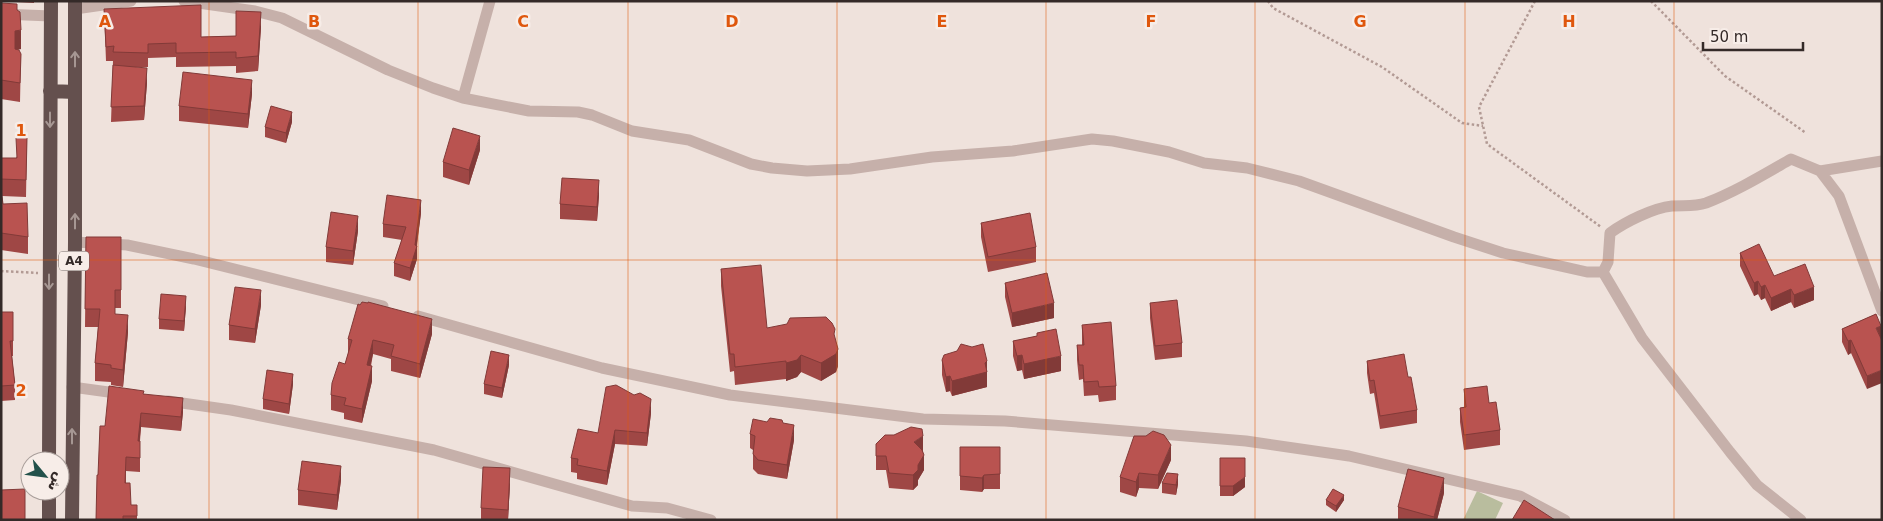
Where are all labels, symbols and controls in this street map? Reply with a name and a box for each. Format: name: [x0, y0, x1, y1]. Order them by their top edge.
text: A: [99, 12, 112, 31]
text: B: [308, 12, 320, 31]
text: C: [517, 12, 529, 31]
text: D: [725, 12, 739, 31]
text: E: [937, 12, 947, 31]
text: F: [1146, 12, 1156, 31]
text: G: [1353, 12, 1367, 31]
text: H: [1562, 12, 1576, 31]
scale bar: [1703, 20, 1803, 52]
text: 50 m: [1710, 28, 1748, 46]
one-way arrow: [70, 51, 80, 67]
one-way arrow: [45, 112, 55, 128]
text: 1: [15, 121, 27, 140]
one-way arrow: [70, 213, 80, 230]
road number: A4: [59, 252, 89, 270]
one-way arrow: [44, 274, 54, 290]
text: 2: [15, 381, 27, 400]
one-way arrow: [67, 428, 77, 444]
north arrow: [20, 451, 70, 501]
text: ش: [45, 470, 68, 495]

